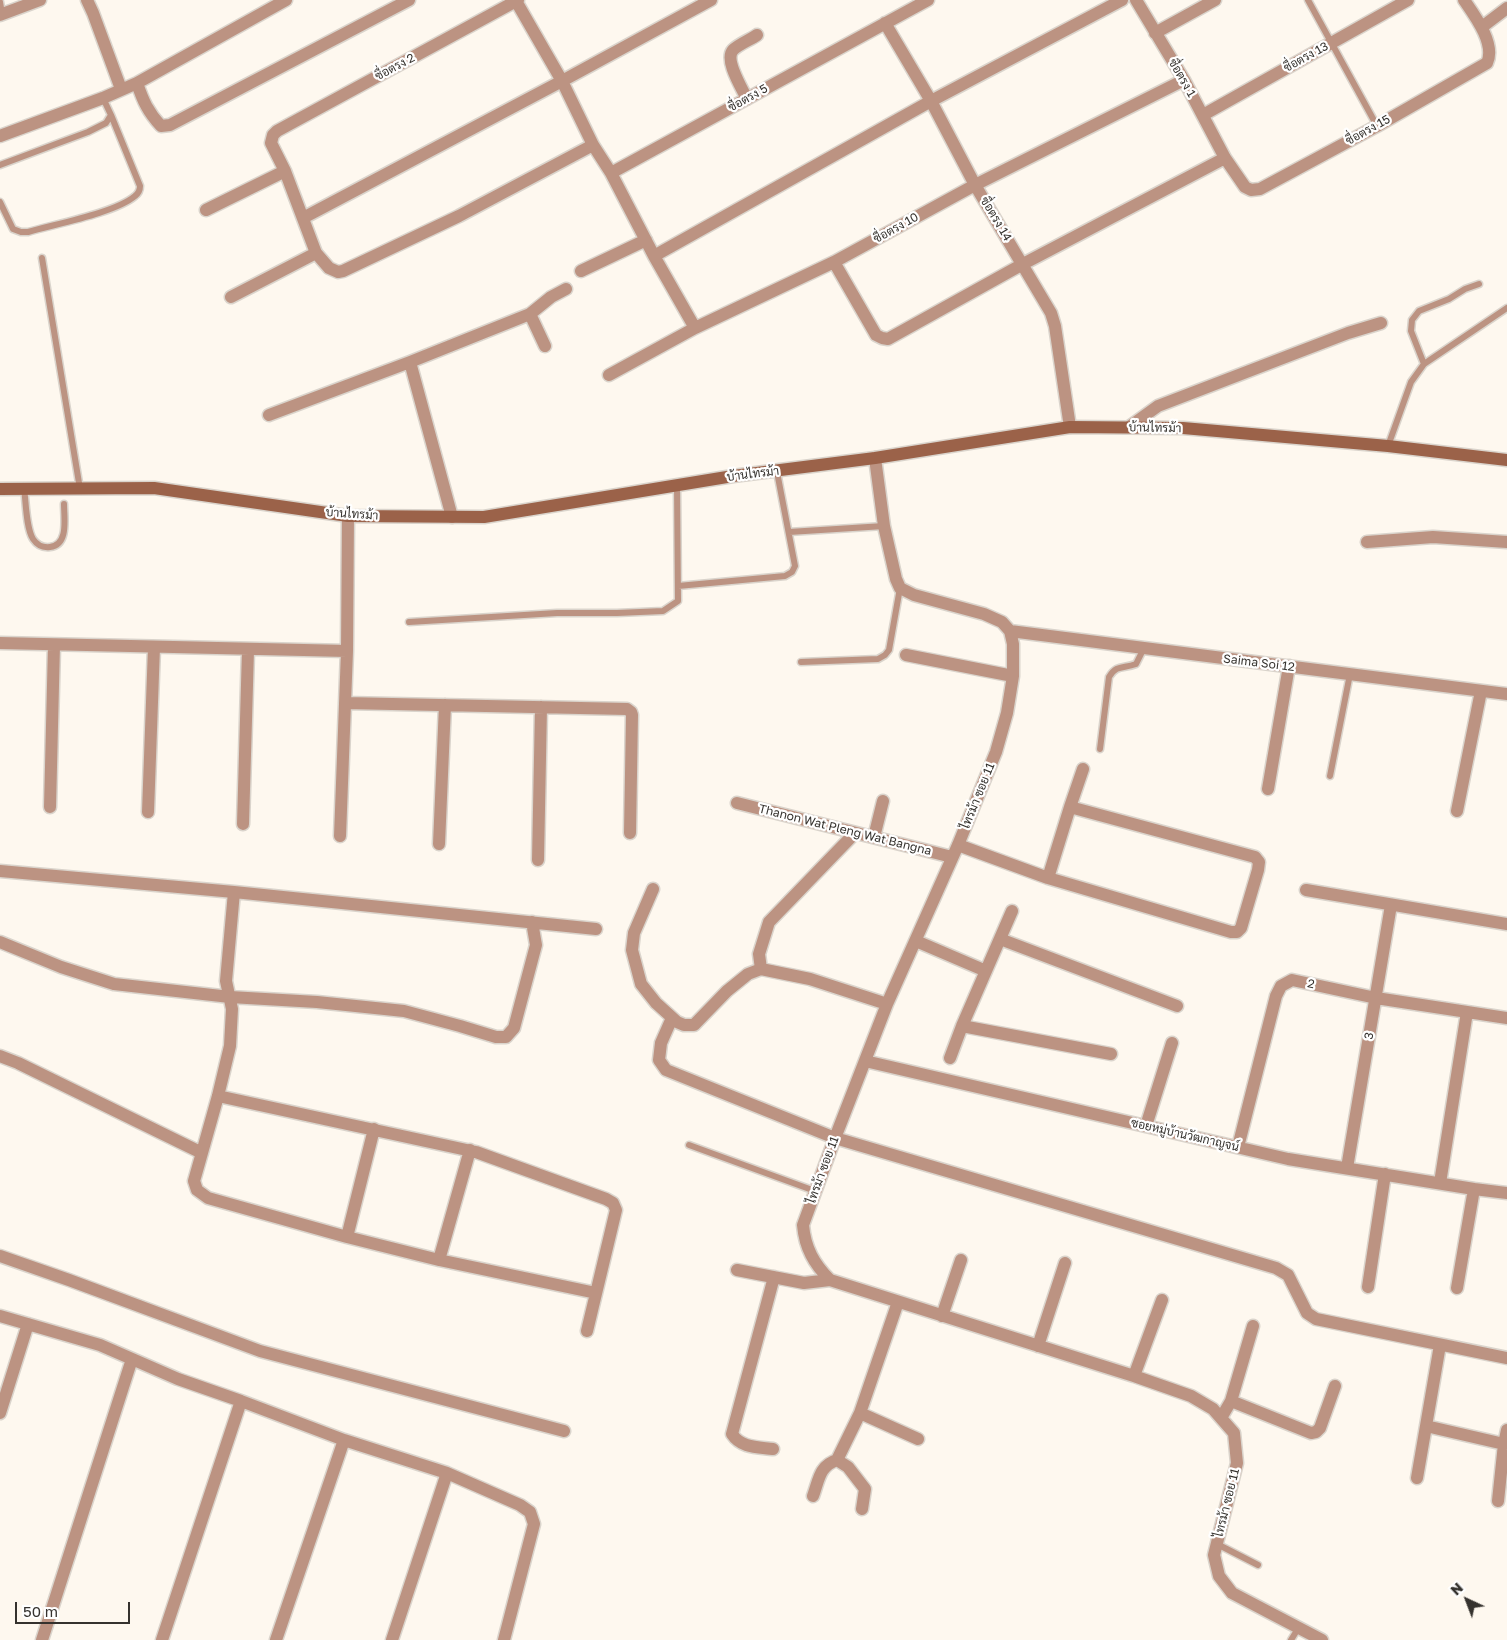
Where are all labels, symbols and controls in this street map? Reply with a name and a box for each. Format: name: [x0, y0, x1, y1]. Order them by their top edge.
street label: ซื่อตรง 13: [1281, 39, 1331, 75]
street label: ซื่อตรง 2: [373, 51, 417, 83]
street label: ซื่อตรง 1: [1165, 56, 1199, 100]
street label: ซื่อตรง 5: [726, 81, 770, 115]
street label: ซื่อตรง 15: [1343, 112, 1393, 148]
street label: ซื่อตรง 14: [977, 194, 1015, 244]
street label: ซื่อตรง 10: [871, 210, 921, 246]
street label: บ้านไทรม้า: [1128, 420, 1182, 436]
street label: บ้านไทรม้า: [726, 464, 780, 484]
street label: บ้านไทรม้า: [325, 505, 379, 523]
street label: Saima Soi 12: [1222, 651, 1296, 675]
street label: ไทรม้า ซอย 11: [958, 761, 998, 831]
street label: Thanon Wat Pleng Wat Bangna: [757, 802, 933, 858]
street label: 2: [1306, 976, 1316, 992]
street label: 3: [1361, 1031, 1377, 1041]
street label: ซอยหมู่บ้านวัฒกาญจน์: [1129, 1116, 1241, 1154]
street label: ไทรม้า ซอย 11: [804, 1134, 842, 1206]
street label: ไทรม้า ซอย 11: [1211, 1467, 1243, 1539]
north arrow: [1442, 1575, 1492, 1625]
text: N: [1447, 1579, 1466, 1599]
scale bar: [18, 1592, 132, 1624]
text: 50 m: [23, 1602, 58, 1620]

